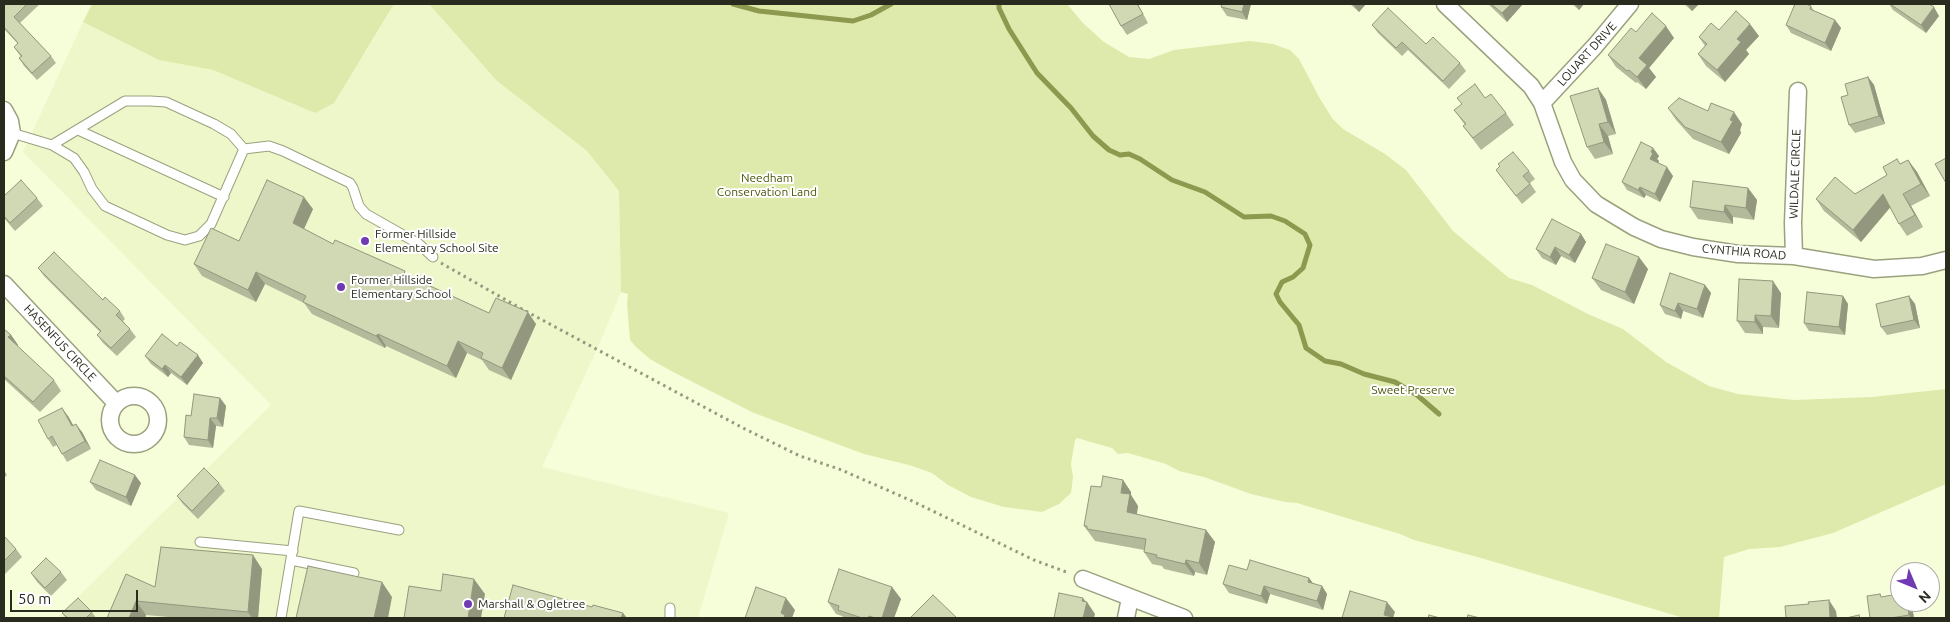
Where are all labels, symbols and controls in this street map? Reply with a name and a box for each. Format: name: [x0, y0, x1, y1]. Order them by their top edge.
street label: LOUART DRIVE: [1554, 19, 1620, 89]
street label: WILDALE CIRCLE: [1786, 129, 1804, 219]
park label: Needham Conservation Land: [717, 171, 817, 199]
place label: Former Hillside Elementary School Site: [375, 227, 499, 255]
marker: Former Hillside Elementary School Site: [359, 235, 371, 247]
street label: CYNTHIA ROAD: [1701, 241, 1787, 263]
place label: Former Hillside Elementary School: [351, 273, 451, 301]
marker: Former Hillside Elementary School: [335, 281, 347, 293]
street label: HASENFUS CIRCLE: [21, 302, 99, 384]
park label: Sweet Preserve: [1371, 383, 1455, 397]
north arrow: [1890, 562, 1940, 612]
scale bar: [12, 580, 140, 612]
text: N: [1916, 588, 1934, 606]
text: 50 m: [18, 590, 51, 607]
place label: Marshall & Ogletree: [478, 597, 585, 611]
marker: Marshall & Ogletree: [462, 598, 474, 610]

